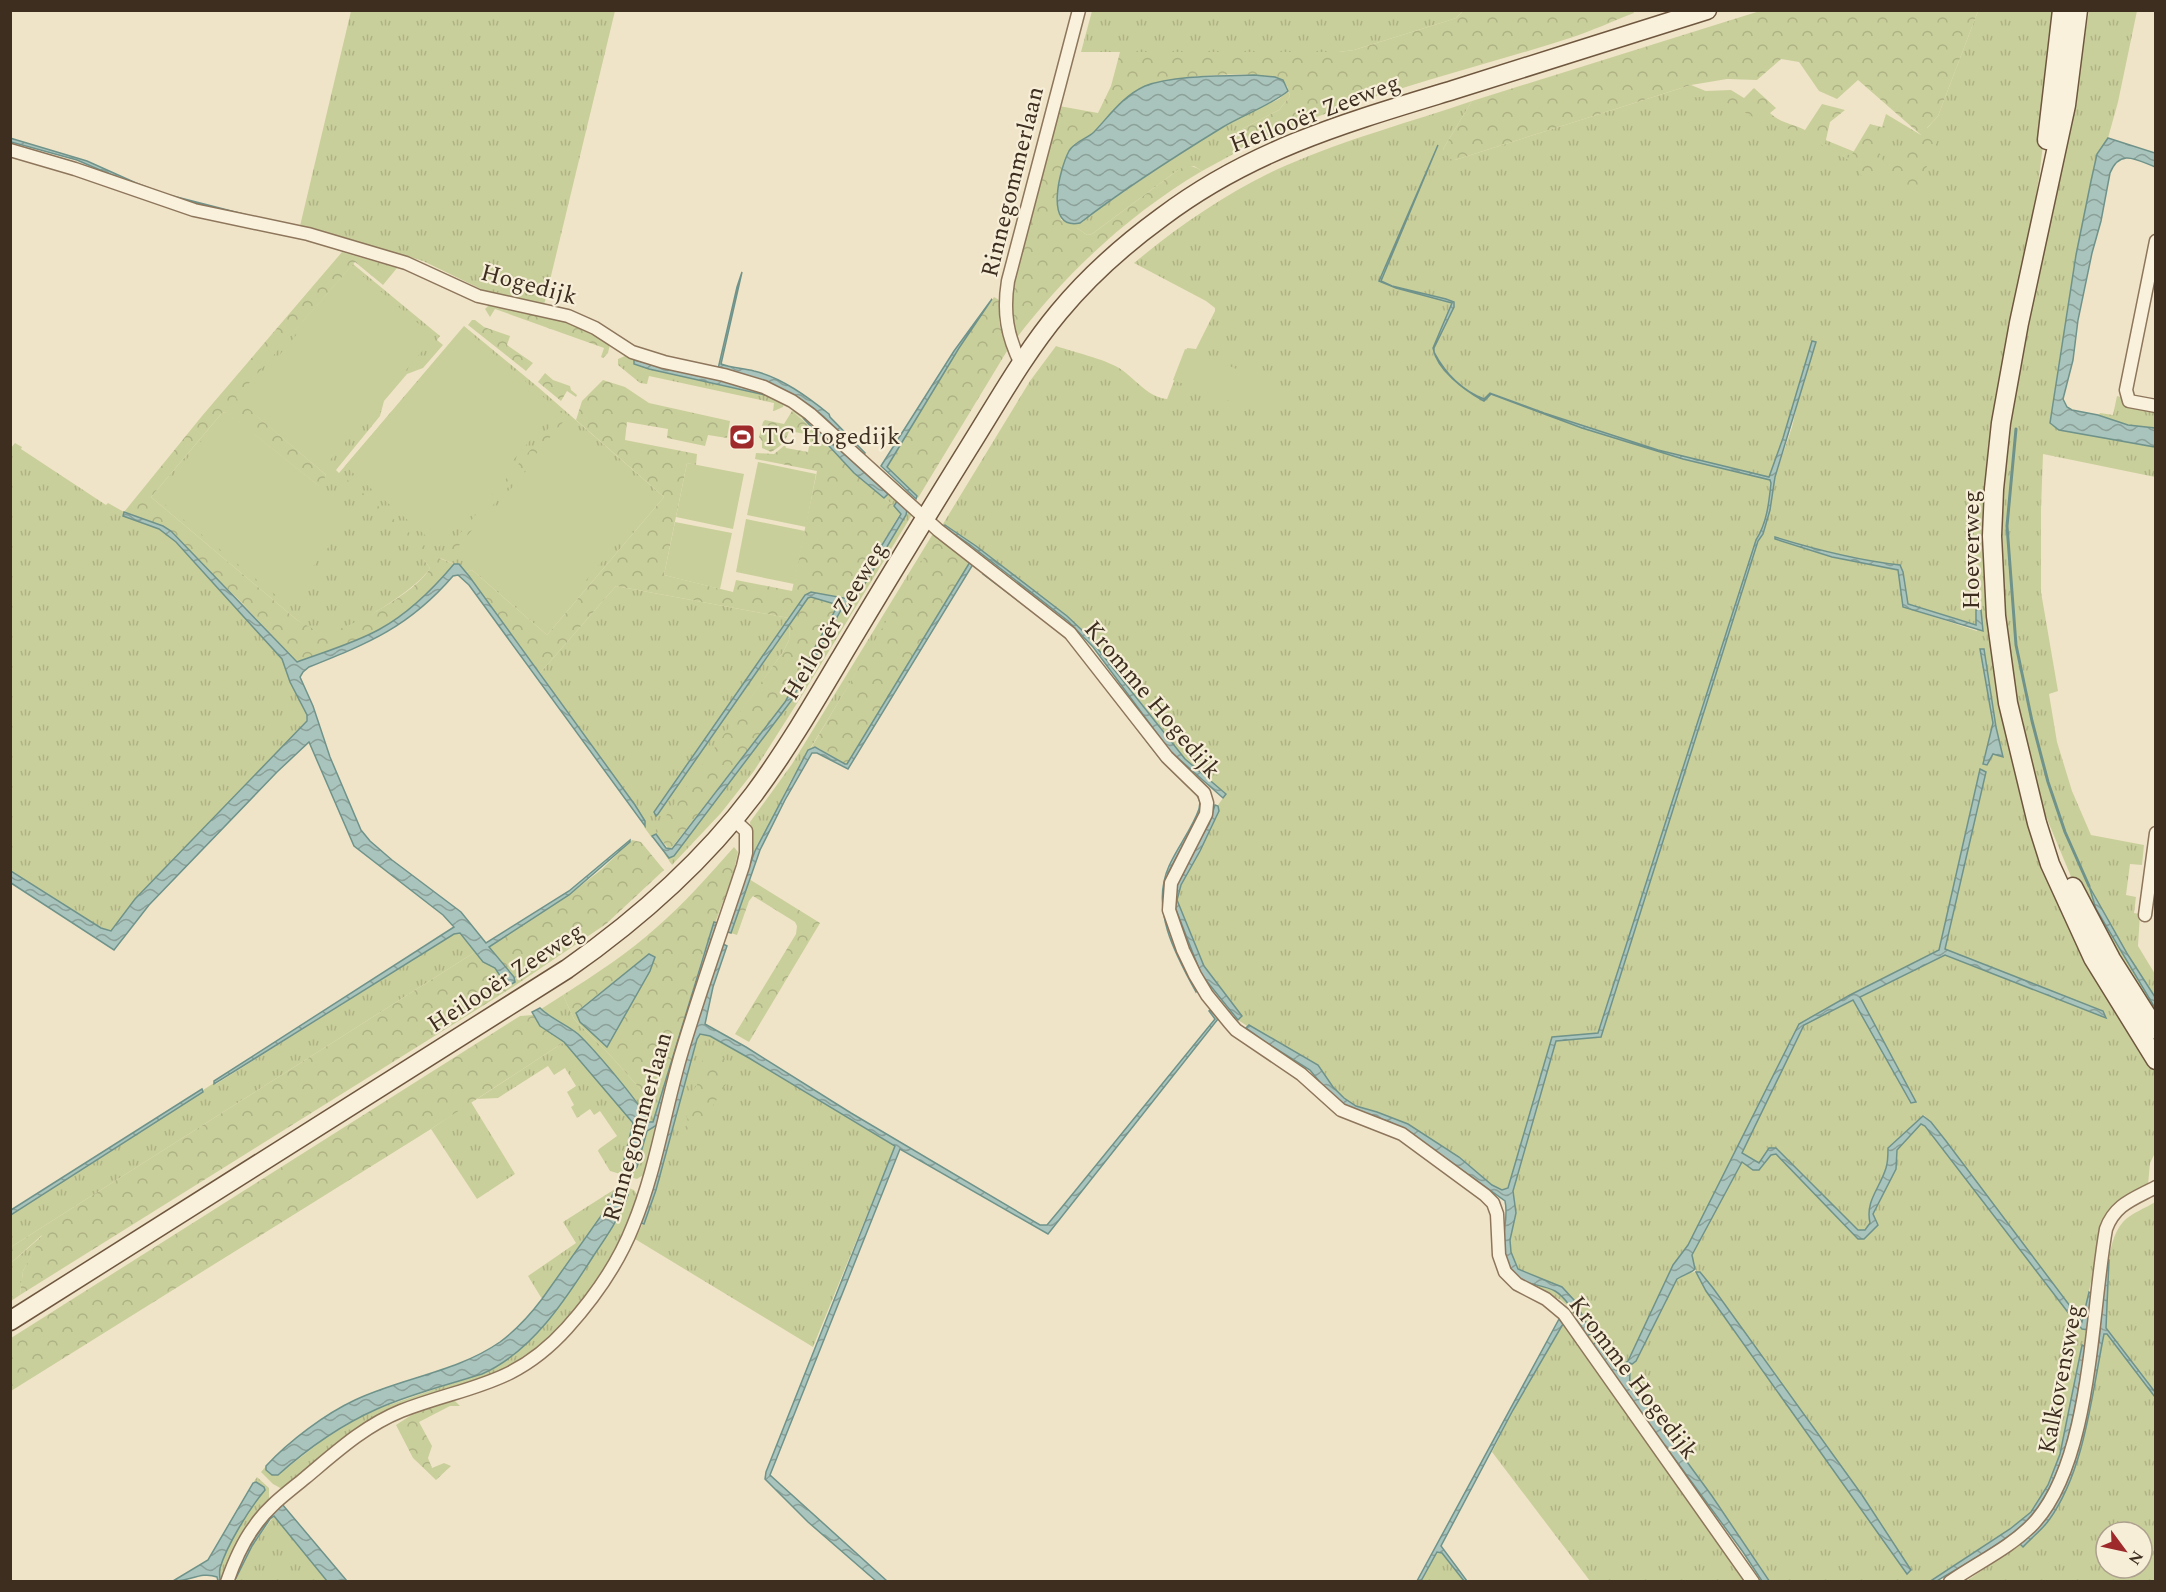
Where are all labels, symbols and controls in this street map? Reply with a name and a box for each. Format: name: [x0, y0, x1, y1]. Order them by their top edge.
street label: Heilooër Zeeweg: [1225, 65, 1405, 163]
street label: Rinnegommerlaan: [972, 83, 1054, 281]
street label: Hogedijk: [477, 255, 581, 315]
place label: TC Hogedijk: [762, 419, 900, 455]
sports icon: TC Hogedijk: [727, 422, 757, 452]
street label: Hoeverweg: [1954, 490, 1990, 610]
street label: Heilooër Zeeweg: [773, 535, 897, 707]
street label: Kromme Hogedijk: [1075, 613, 1229, 787]
street label: Heilooër Zeeweg: [421, 914, 591, 1042]
street label: Rinnegommerlaan: [594, 1028, 682, 1226]
street label: Kromme Hogedijk: [1559, 1288, 1707, 1468]
street label: Kalkovensweg: [2029, 1301, 2093, 1457]
north arrow: [2094, 1520, 2154, 1580]
text: N: [2122, 1546, 2149, 1570]

